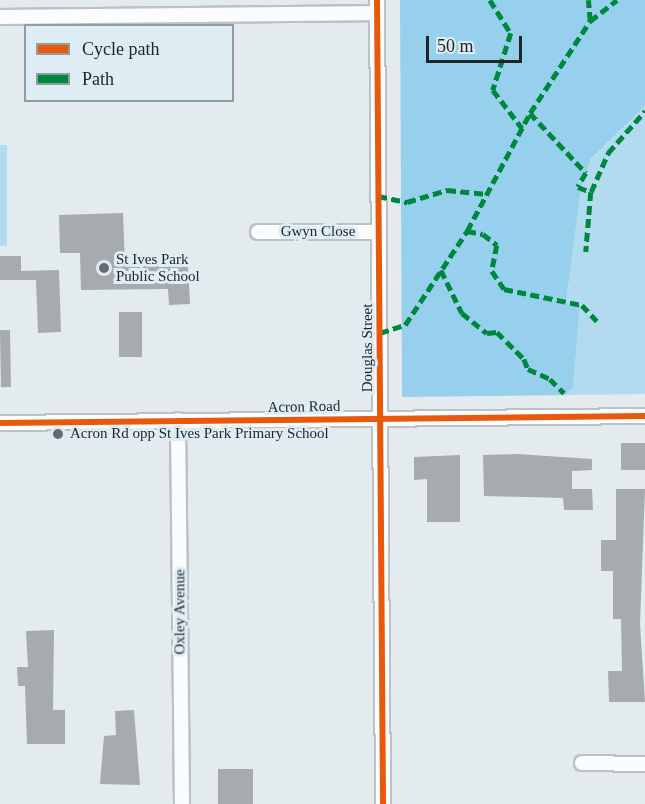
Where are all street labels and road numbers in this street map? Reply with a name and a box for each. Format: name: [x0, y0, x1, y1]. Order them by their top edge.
street label: Gwyn Close: [281, 223, 355, 241]
street label: Douglas Street: [359, 304, 377, 392]
street label: Acron Road: [267, 397, 341, 417]
street label: Oxley Avenue: [171, 569, 189, 655]

